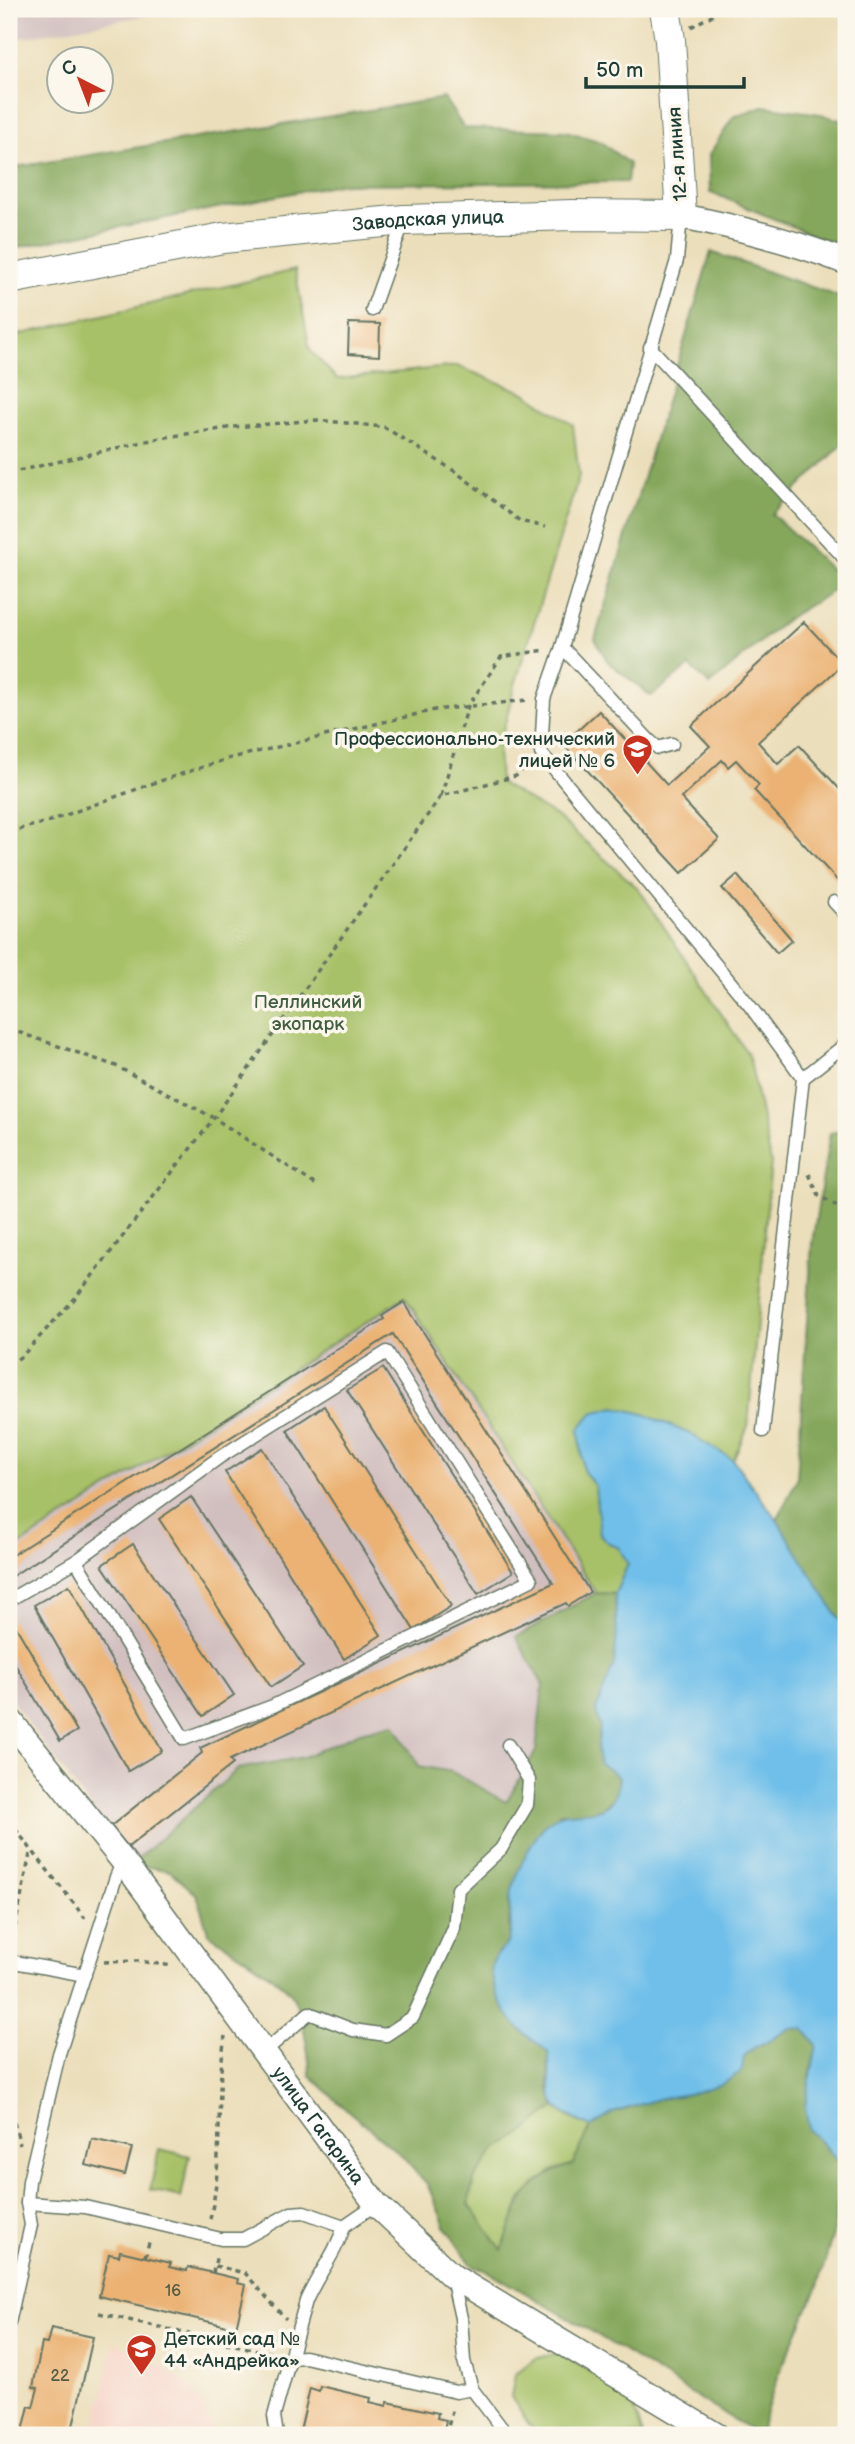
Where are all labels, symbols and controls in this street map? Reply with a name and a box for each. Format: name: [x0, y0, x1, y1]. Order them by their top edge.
north arrow: [46, 46, 116, 116]
scale bar: [586, 46, 743, 90]
text: С: [57, 56, 82, 81]
text: 50 m: [596, 58, 643, 83]
street label: 12-я линия: [663, 106, 693, 202]
street label: Заводская улица: [351, 206, 504, 237]
place label: Профессионально-технический лицей № 6: [334, 728, 615, 773]
school or university icon: Профессионально-технический лицей № 6: [621, 733, 655, 777]
park label: Пеллинский экопарк: [254, 991, 362, 1036]
street label: улица Гагарина: [267, 2062, 369, 2189]
house number: 16: [165, 2282, 181, 2301]
place label: Детский сад № 44 «Андрейка»: [164, 2328, 300, 2373]
school or university icon: Детский сад № 44 «Андрейка»: [124, 2333, 158, 2377]
house number: 22: [51, 2367, 70, 2386]

